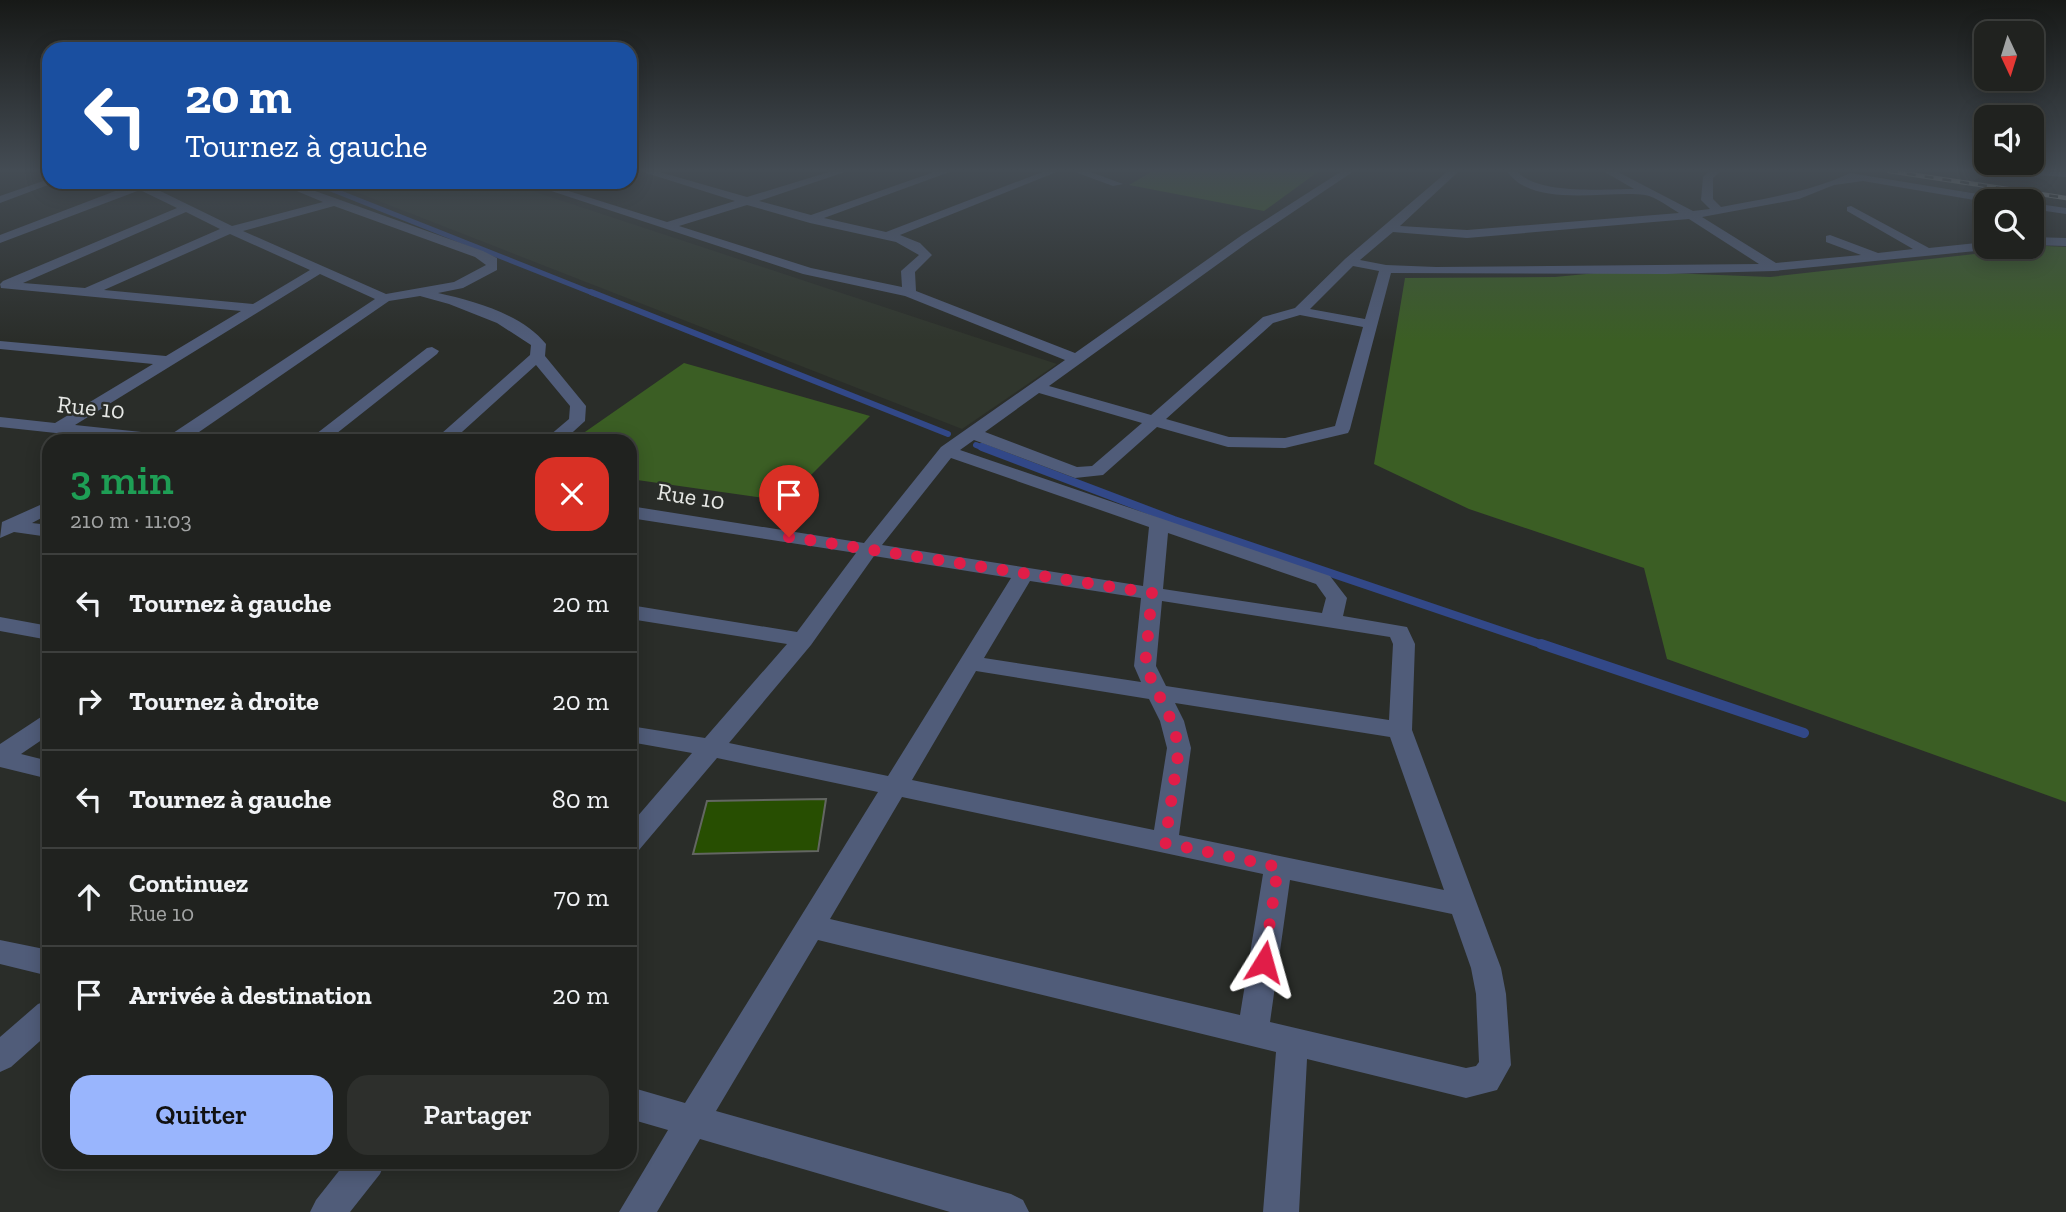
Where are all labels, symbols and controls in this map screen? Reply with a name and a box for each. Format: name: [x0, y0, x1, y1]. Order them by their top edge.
north arrow: [1974, 21, 2044, 91]
map controls: [1974, 21, 2044, 259]
text: 20 m: [185, 67, 292, 126]
icon: left: [70, 70, 161, 161]
button: sound: [1974, 105, 2044, 175]
text: Tournez à gauche: [185, 127, 428, 165]
button: search: [1974, 189, 2044, 259]
street label: Rue 10: [56, 389, 126, 425]
text: 3 min: [70, 454, 174, 505]
button: close: [535, 457, 609, 531]
pin: [759, 465, 819, 537]
street label: Rue 10: [655, 476, 727, 516]
icon: arrive: [770, 476, 808, 514]
text: 210 m · 11:03: [70, 506, 192, 534]
icon: left: [70, 584, 108, 622]
text: Tournez à gauche: [129, 587, 331, 619]
text: 20 m: [552, 587, 609, 619]
icon: right: [70, 682, 108, 720]
text: Tournez à droite: [129, 685, 319, 717]
text: 20 m: [552, 685, 609, 717]
icon: left: [70, 780, 108, 818]
text: Tournez à gauche: [129, 783, 331, 815]
text: 80 m: [552, 783, 609, 815]
text: Continuez: [129, 867, 248, 899]
icon: ahead: [70, 878, 108, 916]
text: 70 m: [553, 881, 609, 913]
text: Rue 10: [129, 899, 194, 927]
position arrow: [1227, 925, 1301, 999]
icon: arrive: [70, 976, 108, 1014]
text: Arrivée à destination: [129, 979, 372, 1011]
text: 20 m: [552, 979, 609, 1011]
button: Quitter: [70, 1075, 333, 1155]
button: Partager: [347, 1075, 609, 1155]

